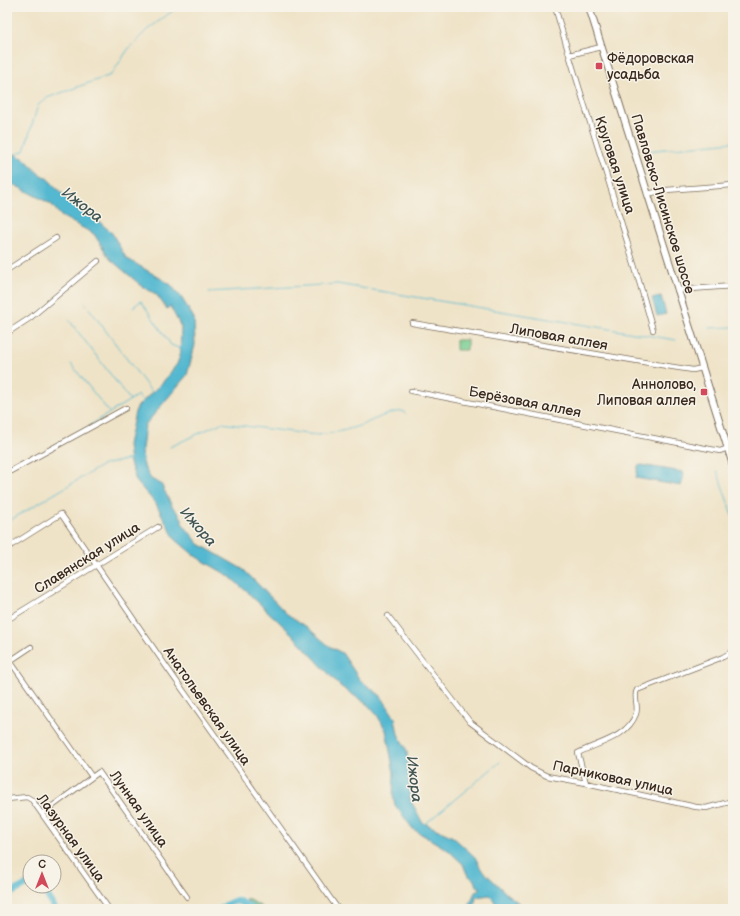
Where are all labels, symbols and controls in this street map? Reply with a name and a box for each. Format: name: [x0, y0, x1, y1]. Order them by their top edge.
place label: Фёдоровская усадьба: [607, 50, 694, 83]
marker: Фёдоровская усадьба: [594, 61, 604, 71]
street label: Павловско-Лисинское шоссе: [628, 112, 699, 296]
street label: Круговая улица: [591, 114, 639, 217]
water label: Ижора: [58, 183, 106, 227]
street label: Липовая аллея: [508, 320, 609, 354]
place label: Аннолово, Липовая аллея: [596, 376, 696, 409]
street label: Берёзовая аллея: [467, 383, 583, 421]
marker: Аннолово, Липовая аллея: [699, 387, 709, 397]
water label: Ижора: [176, 503, 221, 551]
street label: Славянская улица: [31, 518, 144, 597]
street label: Анатольевская улица: [159, 643, 255, 769]
water label: Ижора: [402, 755, 426, 803]
street label: Парниковая улица: [551, 757, 676, 799]
street label: Лунная улица: [106, 767, 172, 851]
street label: Лазурная улица: [33, 790, 109, 886]
north arrow: [22, 854, 62, 894]
text: С: [38, 858, 46, 871]

